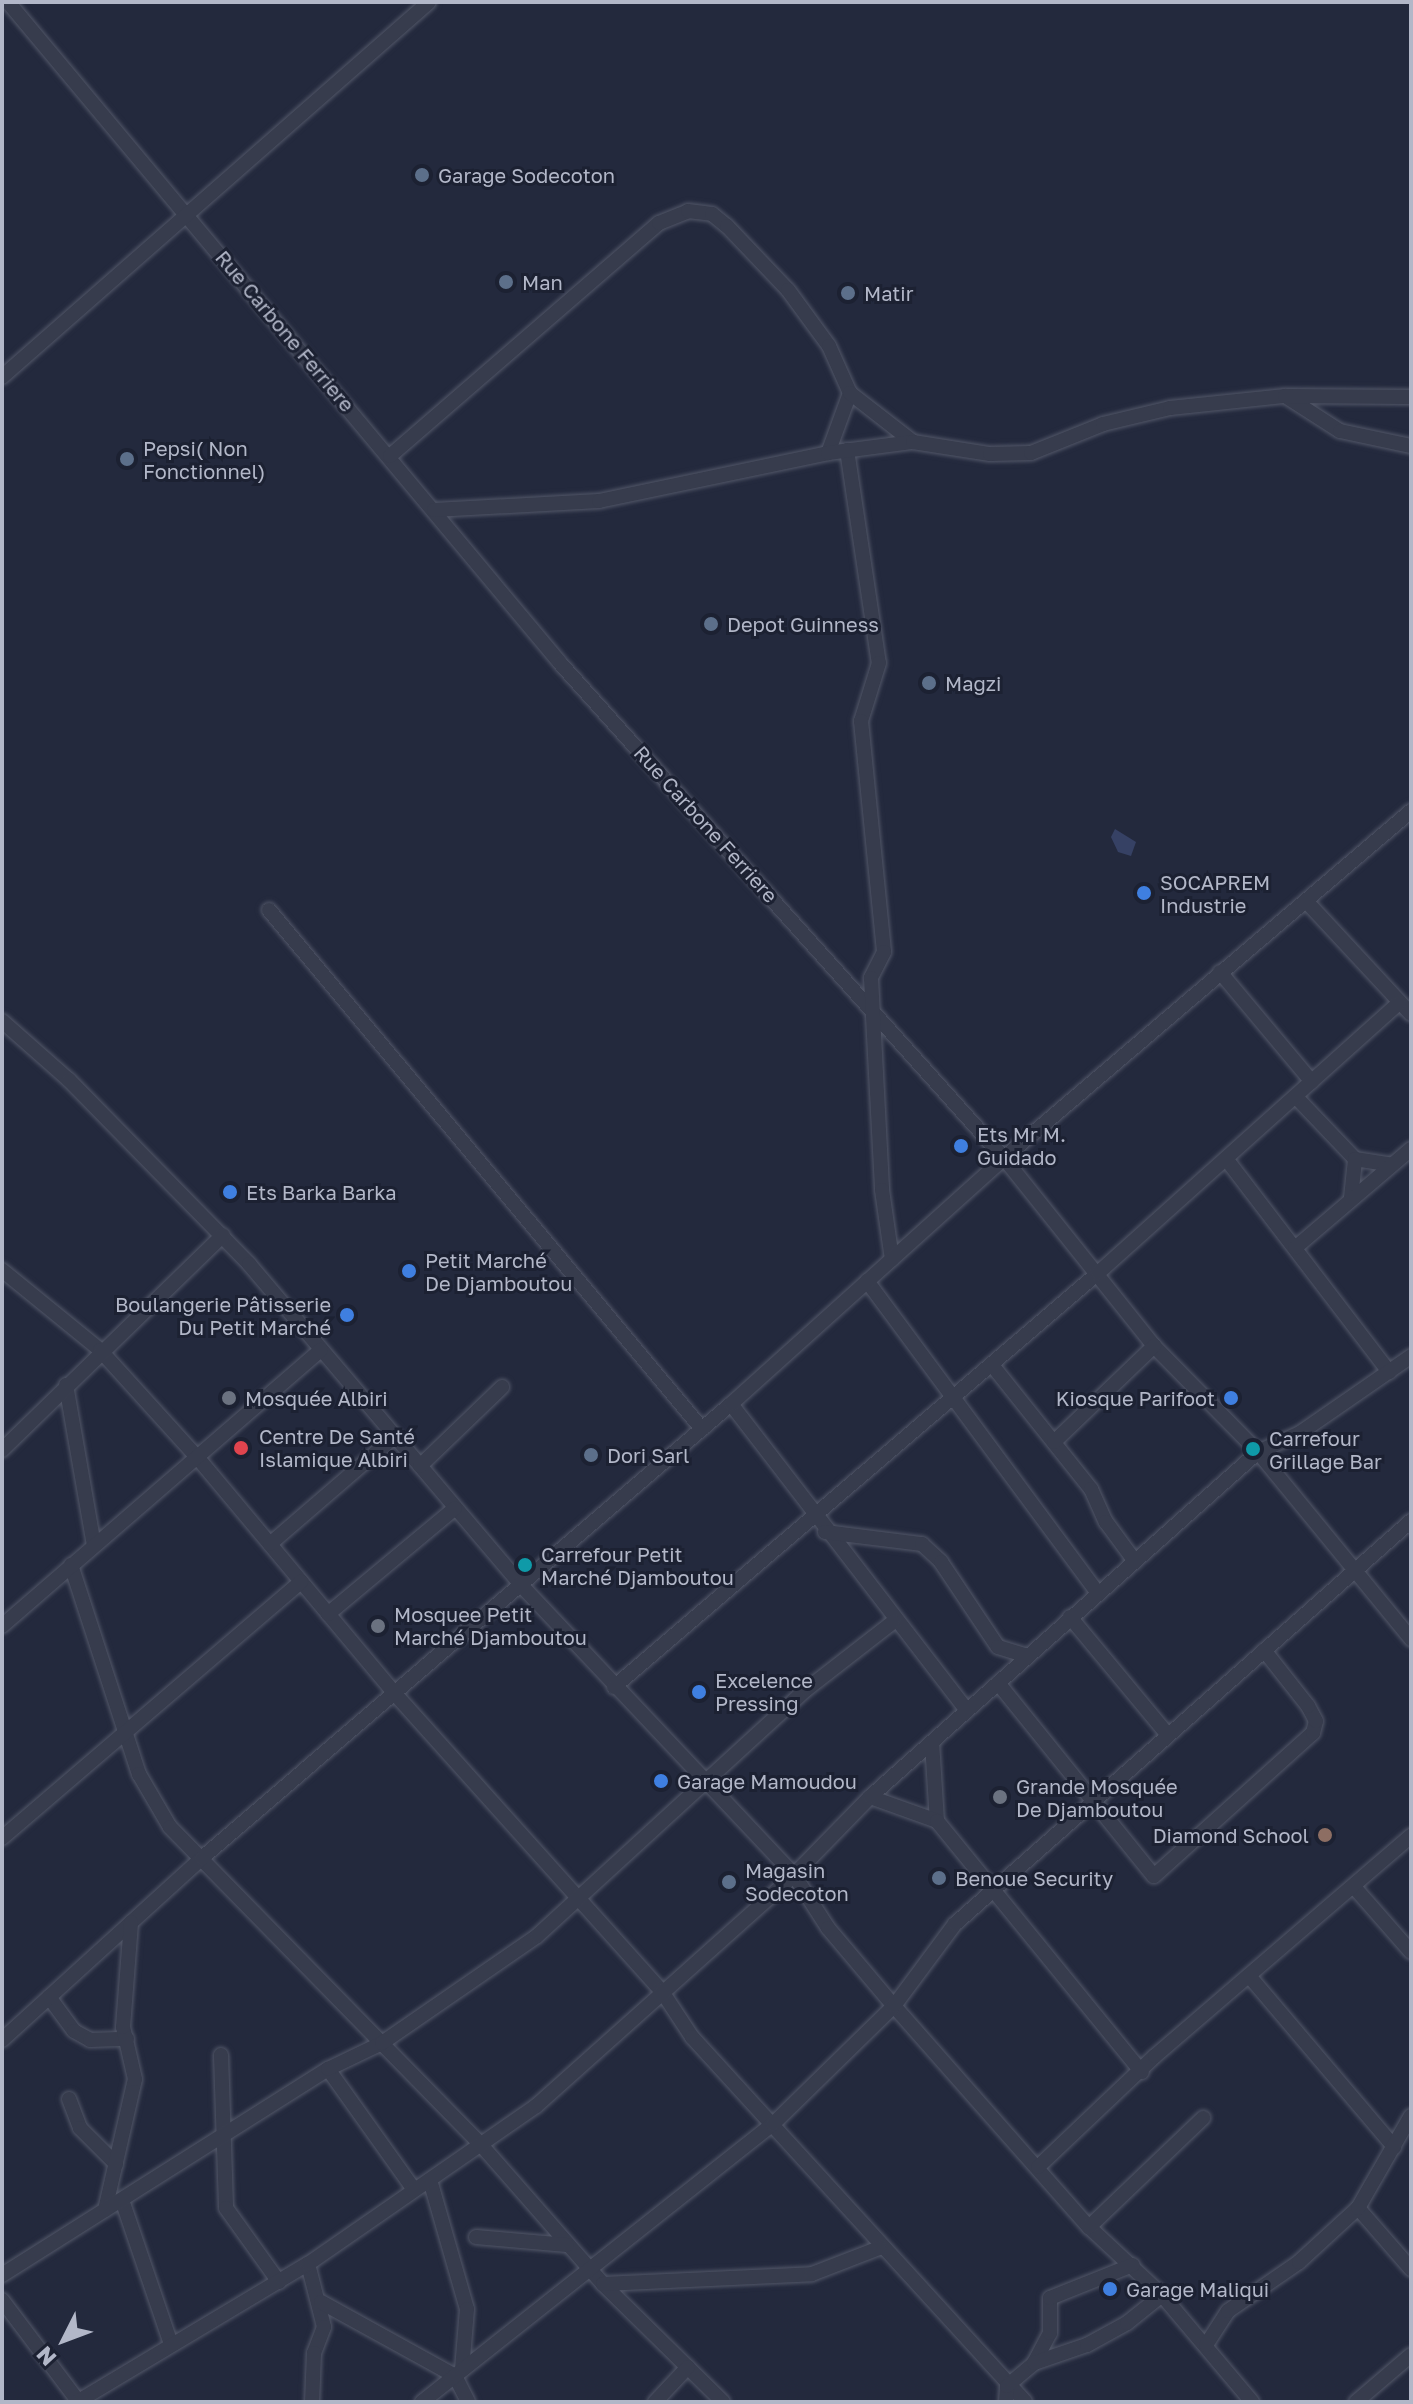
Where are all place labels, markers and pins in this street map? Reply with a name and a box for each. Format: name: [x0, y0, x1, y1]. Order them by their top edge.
place label: Garage Sodecoton: [438, 163, 615, 187]
marker: Garage Sodecoton: [413, 166, 431, 184]
place label: Man: [522, 270, 563, 294]
marker: Man: [497, 273, 515, 291]
place label: Matir: [864, 281, 913, 305]
marker: Matir: [839, 284, 857, 302]
place label: Pepsi( Non Fonctionnel): [143, 436, 265, 483]
marker: Pepsi( Non Fonctionnel): [118, 450, 136, 468]
place label: Depot Guinness: [727, 612, 879, 636]
marker: Depot Guinness: [702, 615, 720, 633]
place label: Magzi: [945, 671, 1001, 695]
marker: Magzi: [920, 674, 938, 692]
place label: SOCAPREM Industrie: [1160, 870, 1270, 917]
marker: SOCAPREM Industrie: [1135, 884, 1153, 902]
place label: Ets Mr M. Guidado: [977, 1122, 1066, 1169]
marker: Ets Mr M. Guidado: [952, 1137, 970, 1155]
place label: Ets Barka Barka: [246, 1180, 397, 1204]
marker: Ets Barka Barka: [221, 1183, 239, 1201]
place label: Petit Marché De Djamboutou: [425, 1248, 572, 1295]
marker: Petit Marché De Djamboutou: [400, 1262, 418, 1280]
place label: Boulangerie Pâtisserie Du Petit Marché: [115, 1292, 331, 1339]
marker: Boulangerie Pâtisserie Du Petit Marché: [338, 1306, 356, 1324]
place label: Mosquée Albiri: [245, 1386, 388, 1410]
place label: Kiosque Parifoot: [1056, 1386, 1215, 1410]
marker: Mosquée Albiri: [220, 1389, 238, 1407]
marker: Kiosque Parifoot: [1222, 1389, 1240, 1407]
place label: Centre De Santé Islamique Albiri: [259, 1424, 415, 1471]
place label: Carrefour Grillage Bar: [1269, 1426, 1382, 1473]
marker: Centre De Santé Islamique Albiri: [230, 1437, 252, 1459]
marker: Carrefour Grillage Bar: [1244, 1440, 1262, 1458]
place label: Dori Sarl: [607, 1443, 689, 1467]
marker: Dori Sarl: [582, 1446, 600, 1464]
place label: Carrefour Petit Marché Djamboutou: [541, 1542, 734, 1589]
marker: Carrefour Petit Marché Djamboutou: [516, 1556, 534, 1574]
place label: Mosquee Petit Marché Djamboutou: [394, 1602, 587, 1649]
marker: Mosquee Petit Marché Djamboutou: [369, 1617, 387, 1635]
place label: Excelence Pressing: [715, 1668, 813, 1715]
marker: Excelence Pressing: [690, 1683, 708, 1701]
place label: Garage Mamoudou: [677, 1769, 857, 1793]
marker: Garage Mamoudou: [652, 1772, 670, 1790]
place label: Grande Mosquée De Djamboutou: [1016, 1774, 1178, 1821]
marker: Grande Mosquée De Djamboutou: [991, 1788, 1009, 1806]
place label: Diamond School: [1153, 1823, 1309, 1847]
marker: Diamond School: [1316, 1826, 1334, 1844]
place label: Magasin Sodecoton: [745, 1858, 849, 1905]
place label: Benoue Security: [955, 1866, 1113, 1890]
marker: Benoue Security: [930, 1869, 948, 1887]
marker: Magasin Sodecoton: [720, 1873, 738, 1891]
place label: Garage Maliqui: [1126, 2277, 1269, 2301]
marker: Garage Maliqui: [1101, 2280, 1119, 2298]

